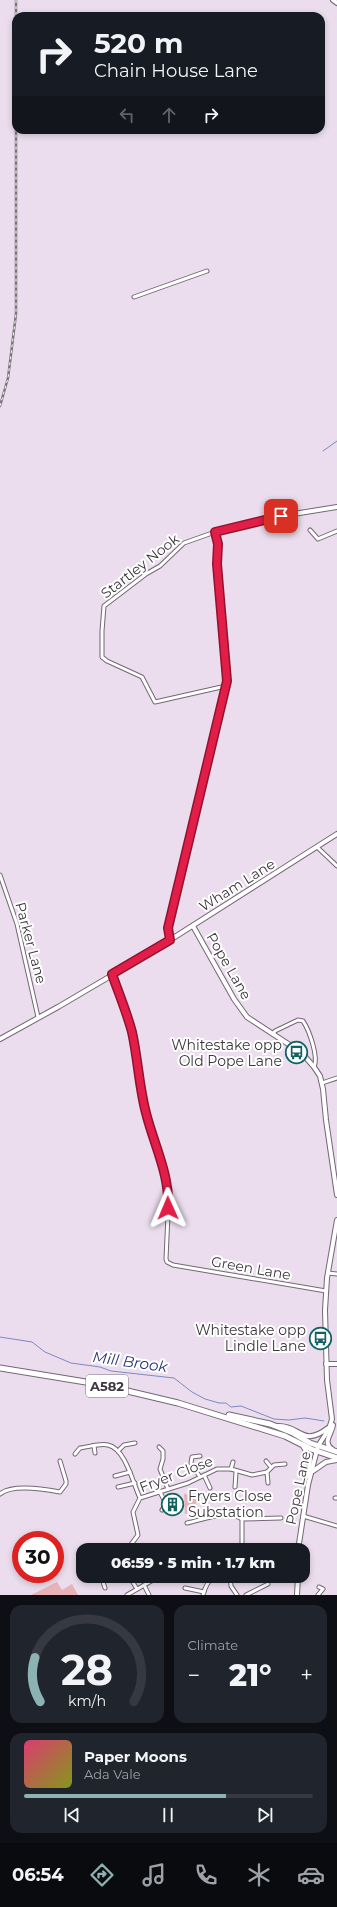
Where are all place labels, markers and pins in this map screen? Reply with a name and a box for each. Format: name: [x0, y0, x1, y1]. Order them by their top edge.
pin: [264, 499, 298, 533]
place label: Whitestake opp Old Pope Lane: [171, 1036, 282, 1070]
bus stop icon: Whitestake opp Old Pope Lane: [284, 1040, 310, 1066]
place label: Whitestake opp Lindle Lane: [195, 1321, 306, 1355]
bus stop icon: Whitestake opp Lindle Lane: [308, 1325, 334, 1351]
place label: Fryers Close Substation: [188, 1487, 272, 1521]
building icon: Fryers Close Substation: [160, 1491, 186, 1517]

